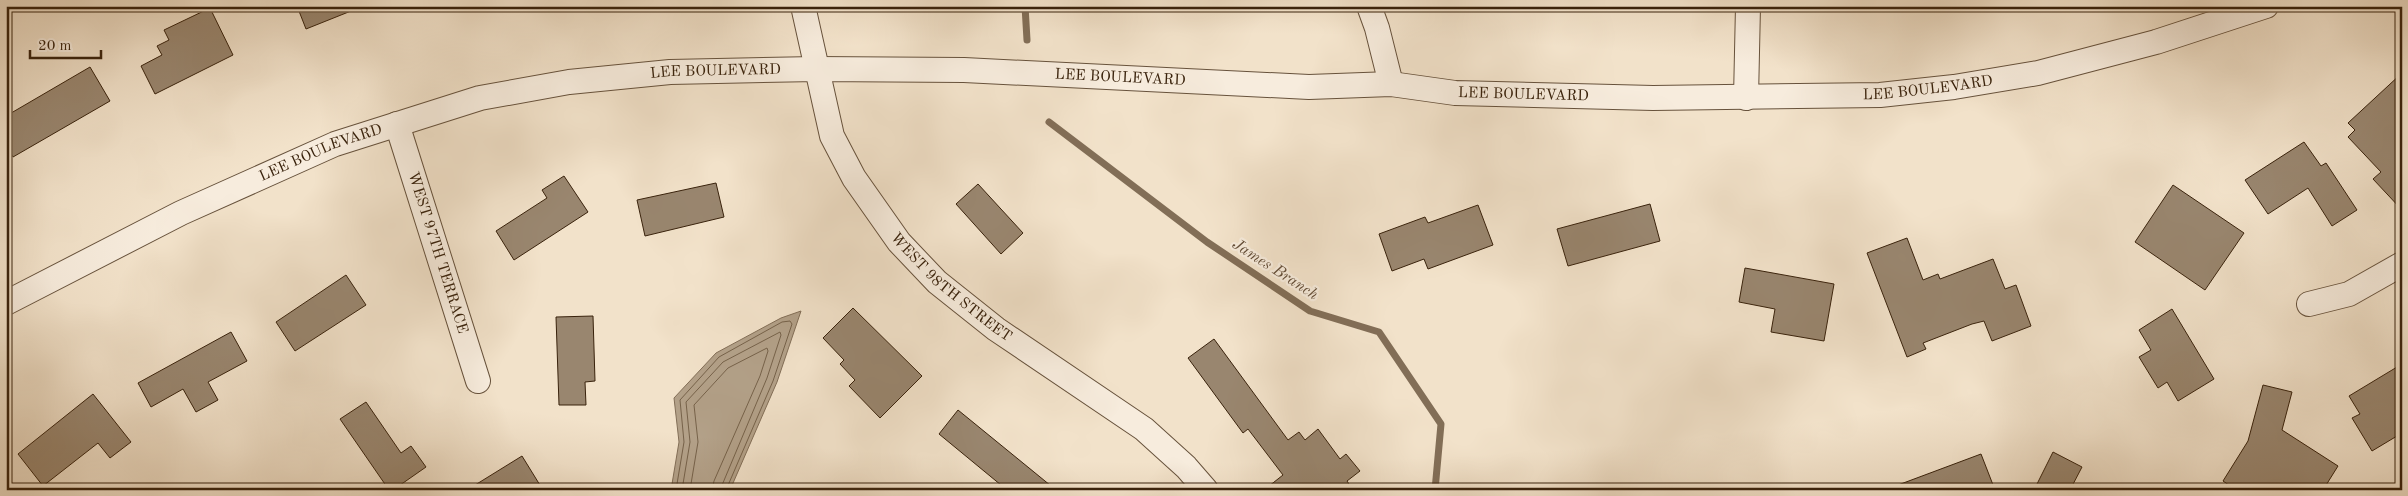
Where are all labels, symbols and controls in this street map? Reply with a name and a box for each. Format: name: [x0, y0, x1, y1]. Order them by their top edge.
scale bar: [30, 28, 101, 60]
text: 20 m: [38, 39, 72, 54]
street label: LEE BOULEVARD: [649, 62, 781, 81]
street label: LEE BOULEVARD: [1054, 67, 1186, 88]
street label: LEE BOULEVARD: [1863, 73, 1994, 103]
street label: LEE BOULEVARD: [1458, 86, 1589, 104]
street label: LEE BOULEVARD: [257, 122, 384, 184]
street label: WEST 97TH TERRACE: [405, 170, 470, 335]
street label: WEST 98TH STREET: [887, 230, 1014, 345]
water label: James Branch: [1229, 236, 1321, 304]

